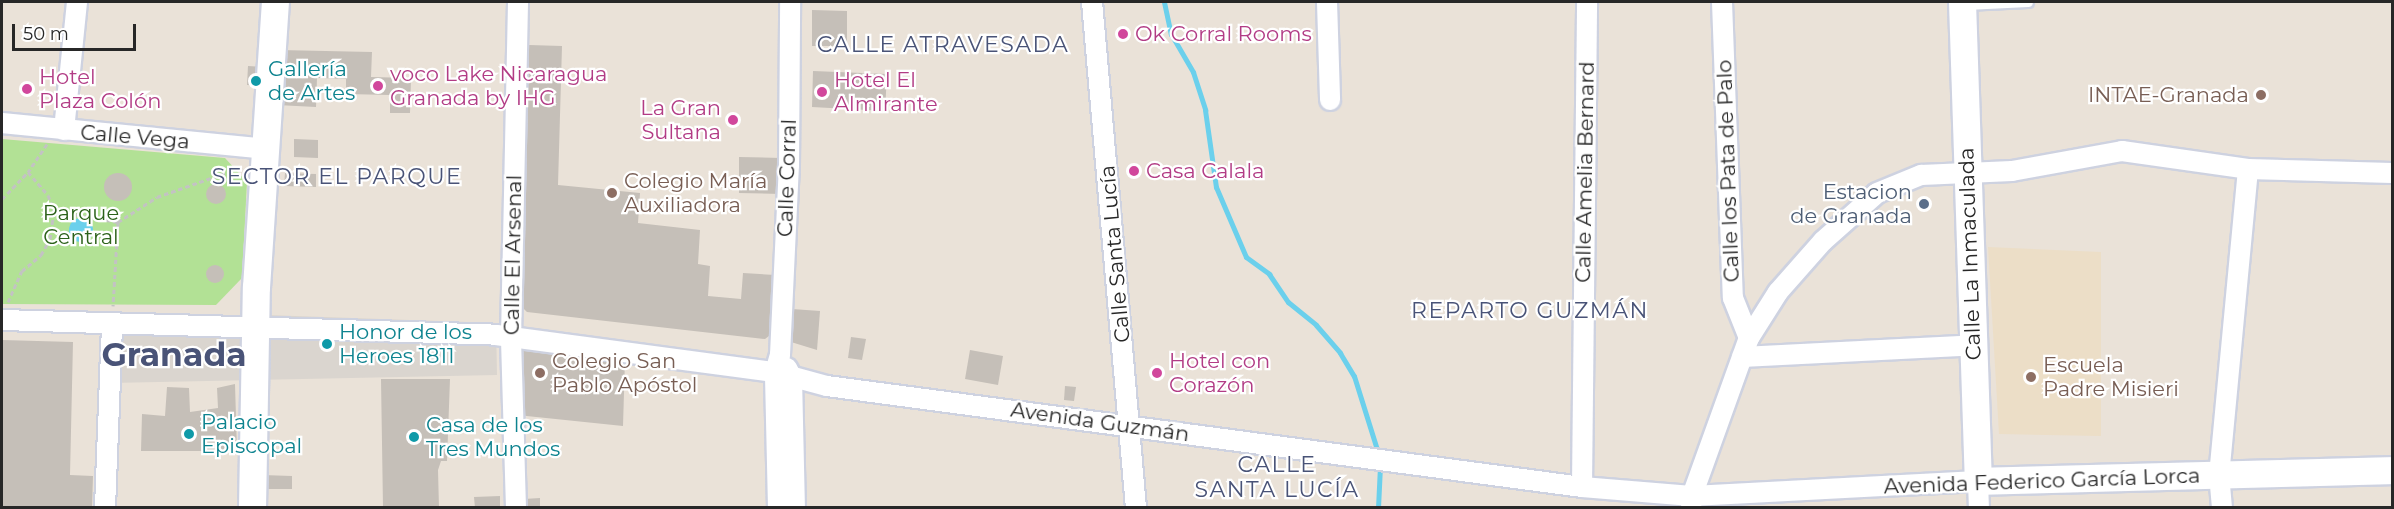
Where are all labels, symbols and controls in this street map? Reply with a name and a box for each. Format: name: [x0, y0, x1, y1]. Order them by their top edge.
scale bar: [15, 12, 140, 50]
place label: Ok Corral Rooms: [1135, 21, 1312, 47]
text: 50 m: [23, 23, 69, 45]
marker: Ok Corral Rooms: [1116, 27, 1130, 41]
district label: CALLE ATRAVESADA: [817, 32, 1069, 58]
place label: Gallería de Artes: [268, 56, 355, 106]
street label: Calle los Pata de Palo: [1712, 59, 1744, 283]
place label: voco Lake Nicaragua Granada by IHG: [390, 61, 607, 111]
street label: Calle Amelia Bernard: [1570, 61, 1600, 283]
place label: Hotel Plaza Colón: [39, 64, 161, 114]
place label: Hotel El Almirante: [834, 67, 938, 117]
marker: Gallería de Artes: [249, 74, 263, 88]
marker: voco Lake Nicaragua Granada by IHG: [371, 79, 385, 93]
marker: Hotel Plaza Colón: [20, 82, 34, 96]
place label: INTAE-Granada: [2088, 82, 2249, 108]
marker: Hotel El Almirante: [815, 85, 829, 99]
marker: INTAE-Granada: [2254, 88, 2268, 102]
place label: La Gran Sultana: [640, 95, 721, 145]
marker: La Gran Sultana: [726, 113, 740, 127]
street label: Calle Corral: [772, 119, 802, 237]
street label: Calle Vega: [79, 120, 191, 154]
street label: Calle La Inmaculada: [1954, 147, 1986, 361]
place label: Casa Calala: [1146, 158, 1264, 184]
district label: SECTOR EL PARQUE: [212, 164, 462, 190]
street label: Calle Santa Lucía: [1095, 164, 1135, 344]
marker: Casa Calala: [1127, 164, 1141, 178]
place label: Colegio María Auxiliadora: [624, 168, 767, 218]
street label: Calle El Arsenal: [499, 175, 527, 335]
place label: Estacion de Granada: [1790, 179, 1912, 229]
marker: Colegio María Auxiliadora: [605, 186, 619, 200]
marker: Estacion de Granada: [1917, 197, 1931, 211]
park label: Parque Central: [43, 200, 119, 250]
district label: REPARTO GUZMÁN: [1411, 298, 1649, 324]
place label: Honor de los Heroes 1811: [339, 319, 472, 369]
district label: Granada: [101, 335, 247, 375]
marker: Honor de los Heroes 1811: [320, 337, 334, 351]
place label: Colegio San Pablo Apóstol: [552, 348, 697, 398]
place label: Hotel con Corazón: [1169, 348, 1270, 398]
place label: Escuela Padre Misieri: [2043, 352, 2179, 402]
marker: Colegio San Pablo Apóstol: [533, 366, 547, 380]
marker: Hotel con Corazón: [1150, 366, 1164, 380]
marker: Escuela Padre Misieri: [2024, 370, 2038, 384]
street label: Avenida Guzmán: [1009, 397, 1191, 447]
place label: Palacio Episcopal: [201, 409, 302, 459]
place label: Casa de los Tres Mundos: [426, 412, 560, 462]
marker: Palacio Episcopal: [182, 427, 196, 441]
marker: Casa de los Tres Mundos: [407, 430, 421, 444]
district label: CALLE SANTA LUCÍA: [1194, 451, 1360, 502]
street label: Avenida Federico García Lorca: [1883, 463, 2201, 499]

